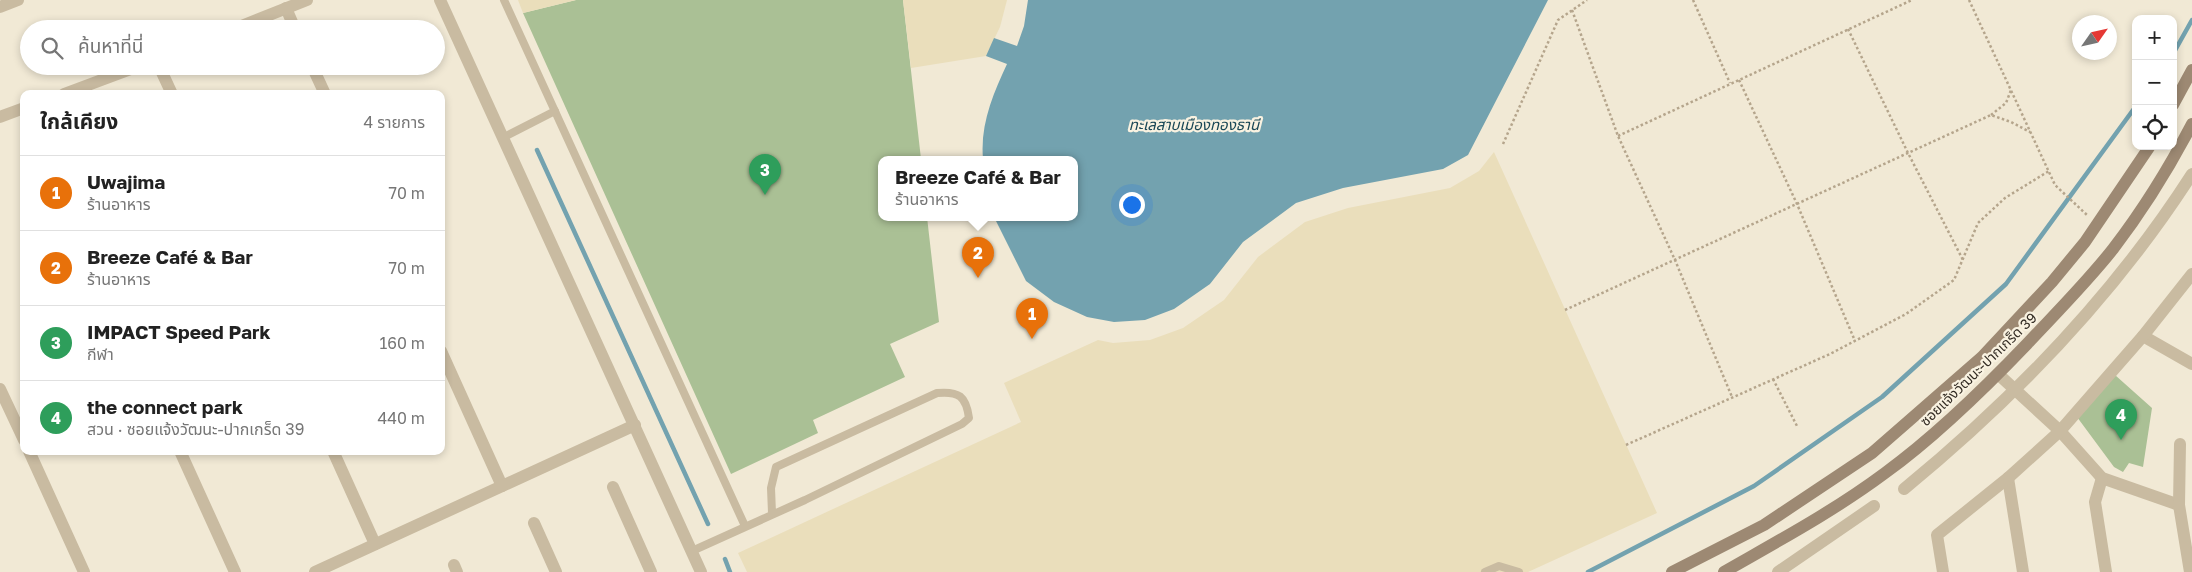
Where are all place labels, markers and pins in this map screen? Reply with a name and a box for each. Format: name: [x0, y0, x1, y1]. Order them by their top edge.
pin: 3: [749, 154, 781, 195]
pin: 2: [962, 237, 994, 278]
pin: 1: [1016, 298, 1048, 339]
pin: 4: [2105, 399, 2137, 440]

